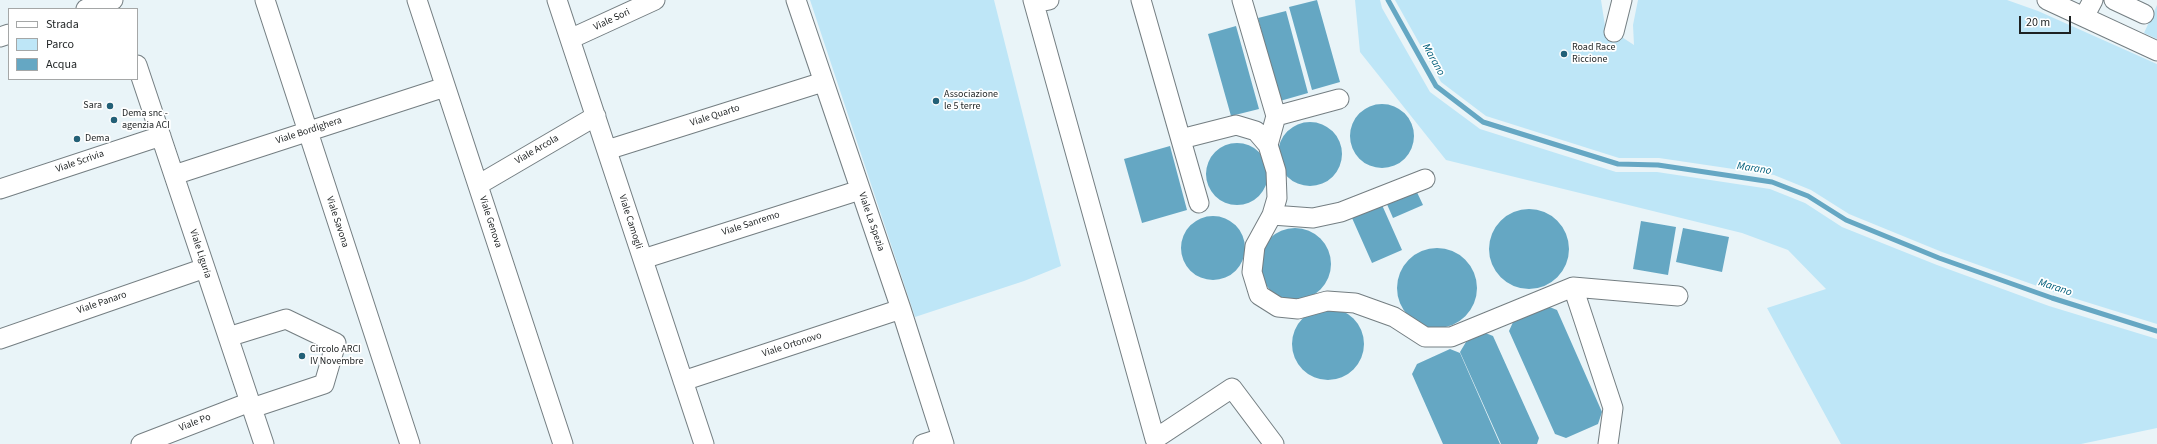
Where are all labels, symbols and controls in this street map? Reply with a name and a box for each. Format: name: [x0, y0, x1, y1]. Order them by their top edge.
street label: Viale Sori: [592, 6, 632, 34]
legend: [8, 8, 138, 80]
scale bar: [2021, 8, 2073, 34]
text: 20 m: [2026, 14, 2050, 31]
text: Strada: [46, 16, 79, 33]
text: Parco: [46, 36, 74, 53]
water label: Marano: [1419, 42, 1447, 78]
place label: Road Race Riccione: [1572, 42, 1615, 66]
marker: Road Race Riccione: [1559, 49, 1569, 59]
text: Acqua: [46, 56, 77, 73]
place label: Associazione le 5 terre: [944, 89, 998, 112]
marker: Associazione le 5 terre: [931, 96, 941, 106]
place label: Sara: [83, 100, 102, 112]
marker: Sara: [105, 101, 115, 111]
street label: Viale Quarto: [689, 102, 741, 130]
place label: Dema snc - agenzia ACI: [122, 108, 170, 132]
marker: Dema snc - agenzia ACI: [109, 115, 119, 125]
street label: Viale Bordighera: [275, 115, 343, 147]
place label: Dema: [85, 133, 109, 145]
street label: Viale Arcola: [513, 133, 561, 167]
marker: Dema: [72, 134, 82, 144]
street label: Viale Scrivia: [54, 148, 106, 176]
water label: Marano: [1736, 160, 1772, 178]
street label: Viale La Spezia: [855, 191, 887, 253]
street label: Viale Camogli: [616, 193, 644, 251]
street label: Viale Savona: [323, 195, 351, 249]
street label: Viale Genova: [476, 195, 504, 249]
street label: Viale Sanremo: [721, 209, 781, 239]
street label: Viale Liguria: [186, 228, 214, 280]
water label: Marano: [2036, 276, 2074, 300]
street label: Viale Panaro: [76, 289, 128, 317]
street label: Viale Ortonovo: [761, 330, 823, 360]
place label: Circolo ARCI IV Novembre: [310, 344, 363, 368]
marker: Circolo ARCI IV Novembre: [297, 351, 307, 361]
street label: Viale Po: [177, 411, 213, 435]

